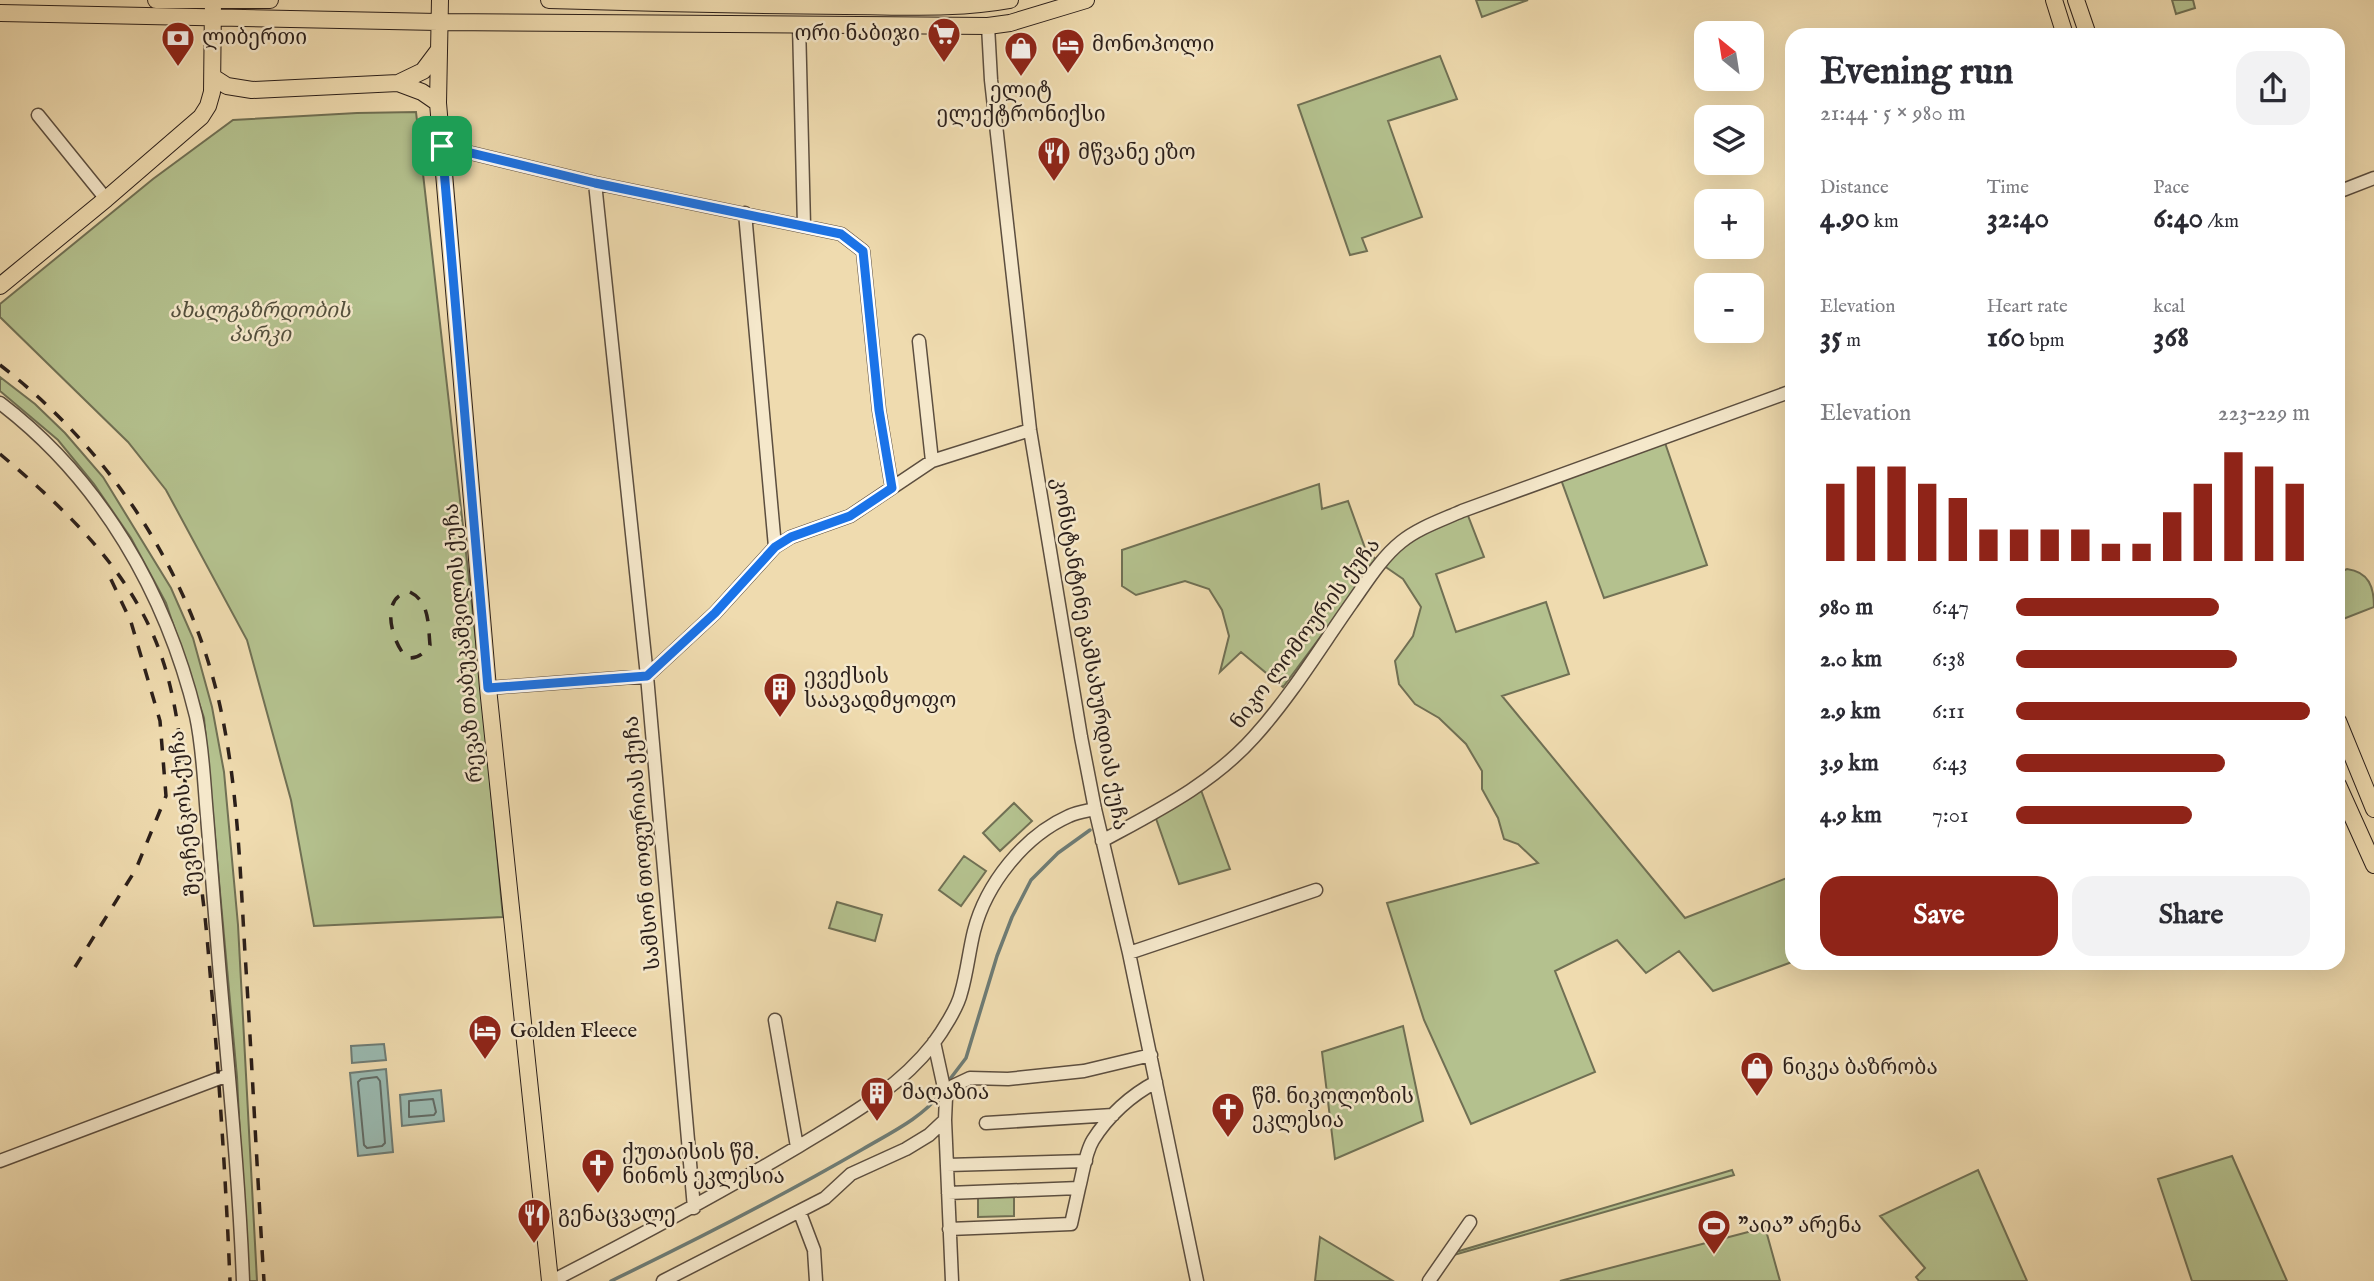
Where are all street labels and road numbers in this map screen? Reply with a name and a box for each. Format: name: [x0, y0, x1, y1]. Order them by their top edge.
street label: კონსტანტინე გამსახურდიას ქუჩა: [1045, 476, 1133, 832]
street label: რევაზ თაბუკაშვილის ქუჩა: [438, 502, 490, 784]
street label: ნიკო ლომოურის ქუჩა: [1225, 533, 1387, 735]
street label: სამსონ თოფურიას ქუჩა: [618, 715, 668, 971]
street label: შევჩენკოს ქუჩა: [164, 729, 208, 897]

